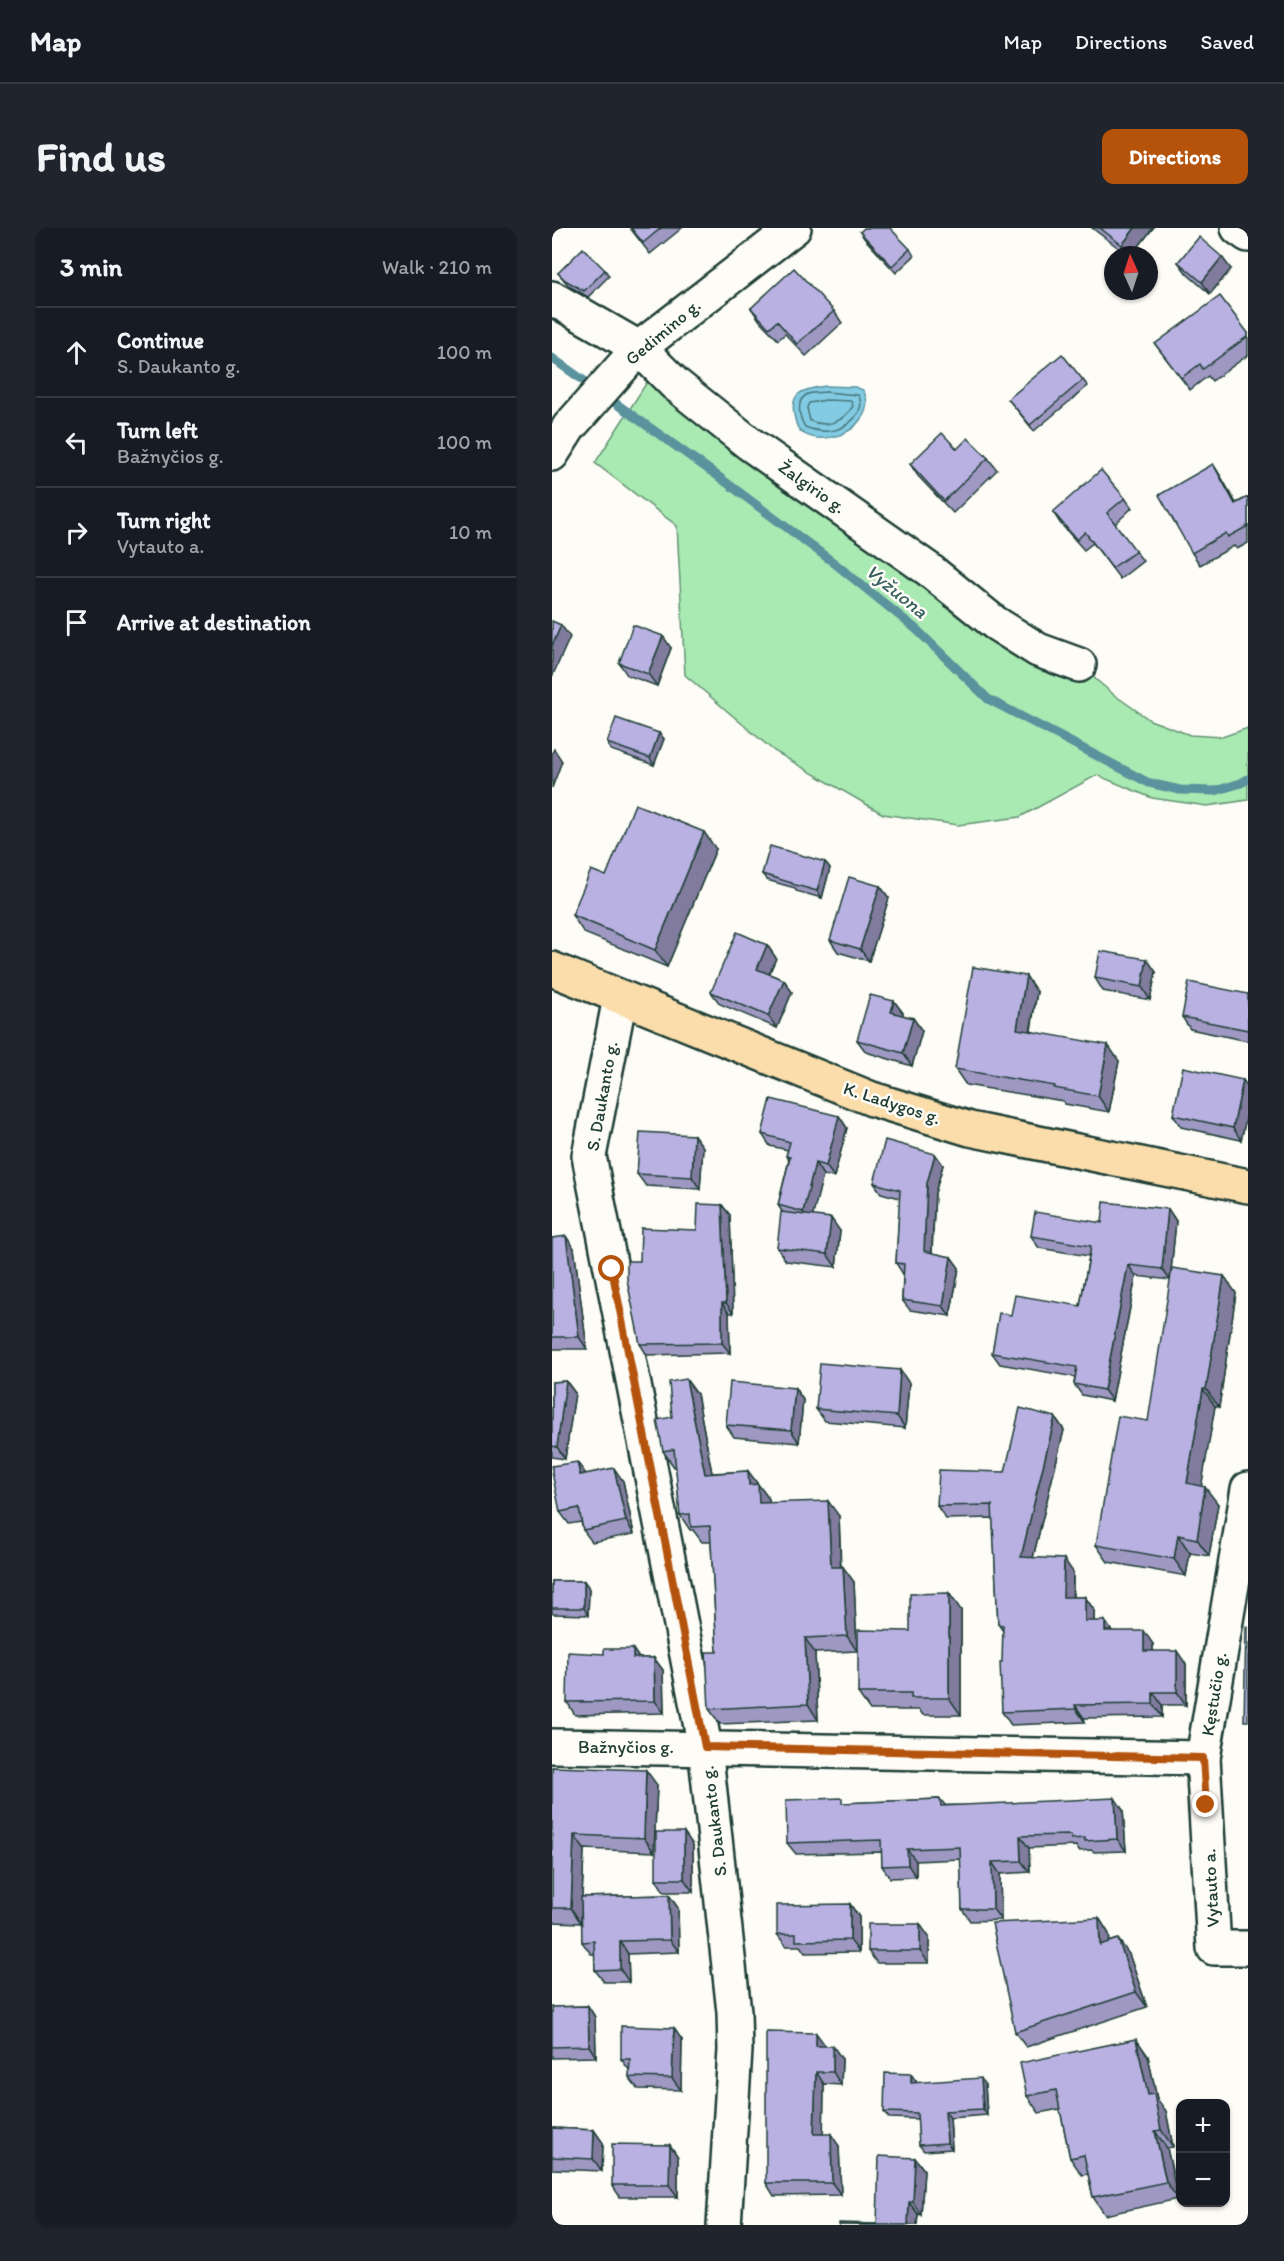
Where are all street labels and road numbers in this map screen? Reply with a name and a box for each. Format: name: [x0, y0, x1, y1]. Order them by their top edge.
street label: Gedimino g.: [621, 294, 705, 370]
street label: Žalgirio g.: [774, 456, 850, 518]
street label: S. Daukanto g.: [582, 1039, 622, 1153]
street label: K. Ladygos g.: [841, 1077, 943, 1129]
street label: Kęstučio g.: [1197, 1650, 1231, 1738]
street label: Bažnyčios g.: [578, 1736, 674, 1758]
street label: S. Daukanto g.: [696, 1765, 732, 1877]
street label: Vytauto a.: [1198, 1848, 1224, 1928]

